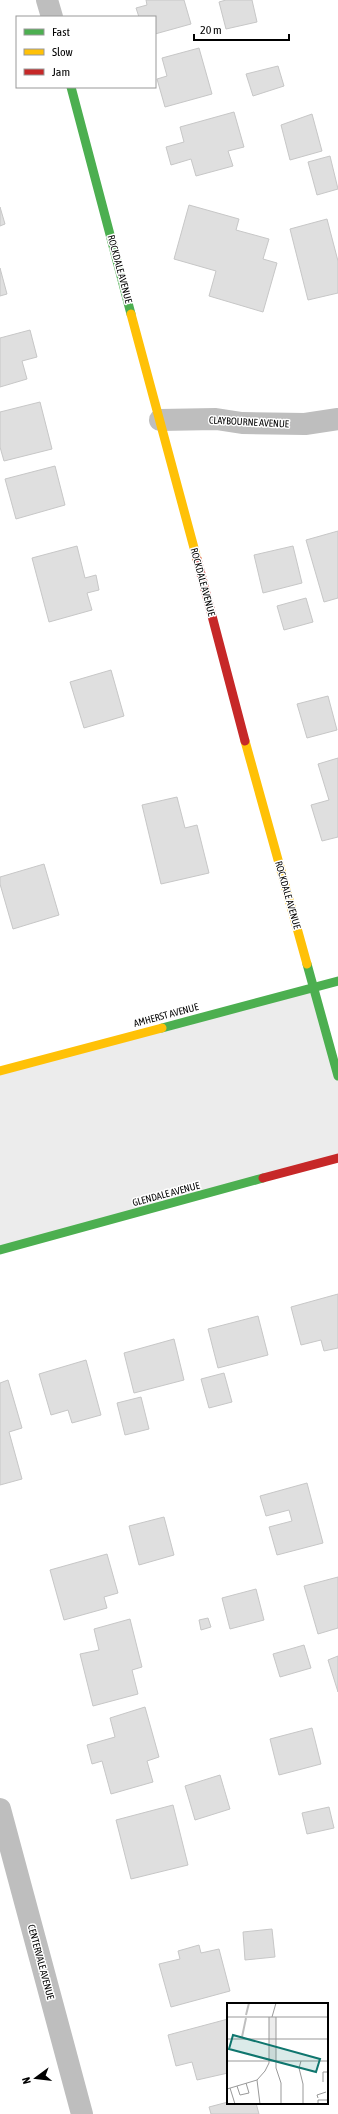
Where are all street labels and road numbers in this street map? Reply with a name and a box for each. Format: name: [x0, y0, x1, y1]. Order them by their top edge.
street label: ROCKDALE AVENUE: [106, 234, 135, 305]
street label: CLAYBOURNE AVENUE: [209, 414, 290, 430]
street label: ROCKDALE AVENUE: [189, 547, 218, 618]
street label: ROCKDALE AVENUE: [273, 860, 303, 931]
street label: AMHERST AVENUE: [132, 1001, 200, 1029]
street label: GLENDALE AVENUE: [131, 1180, 202, 1208]
street label: CENTERVALE AVENUE: [26, 1923, 56, 2001]

